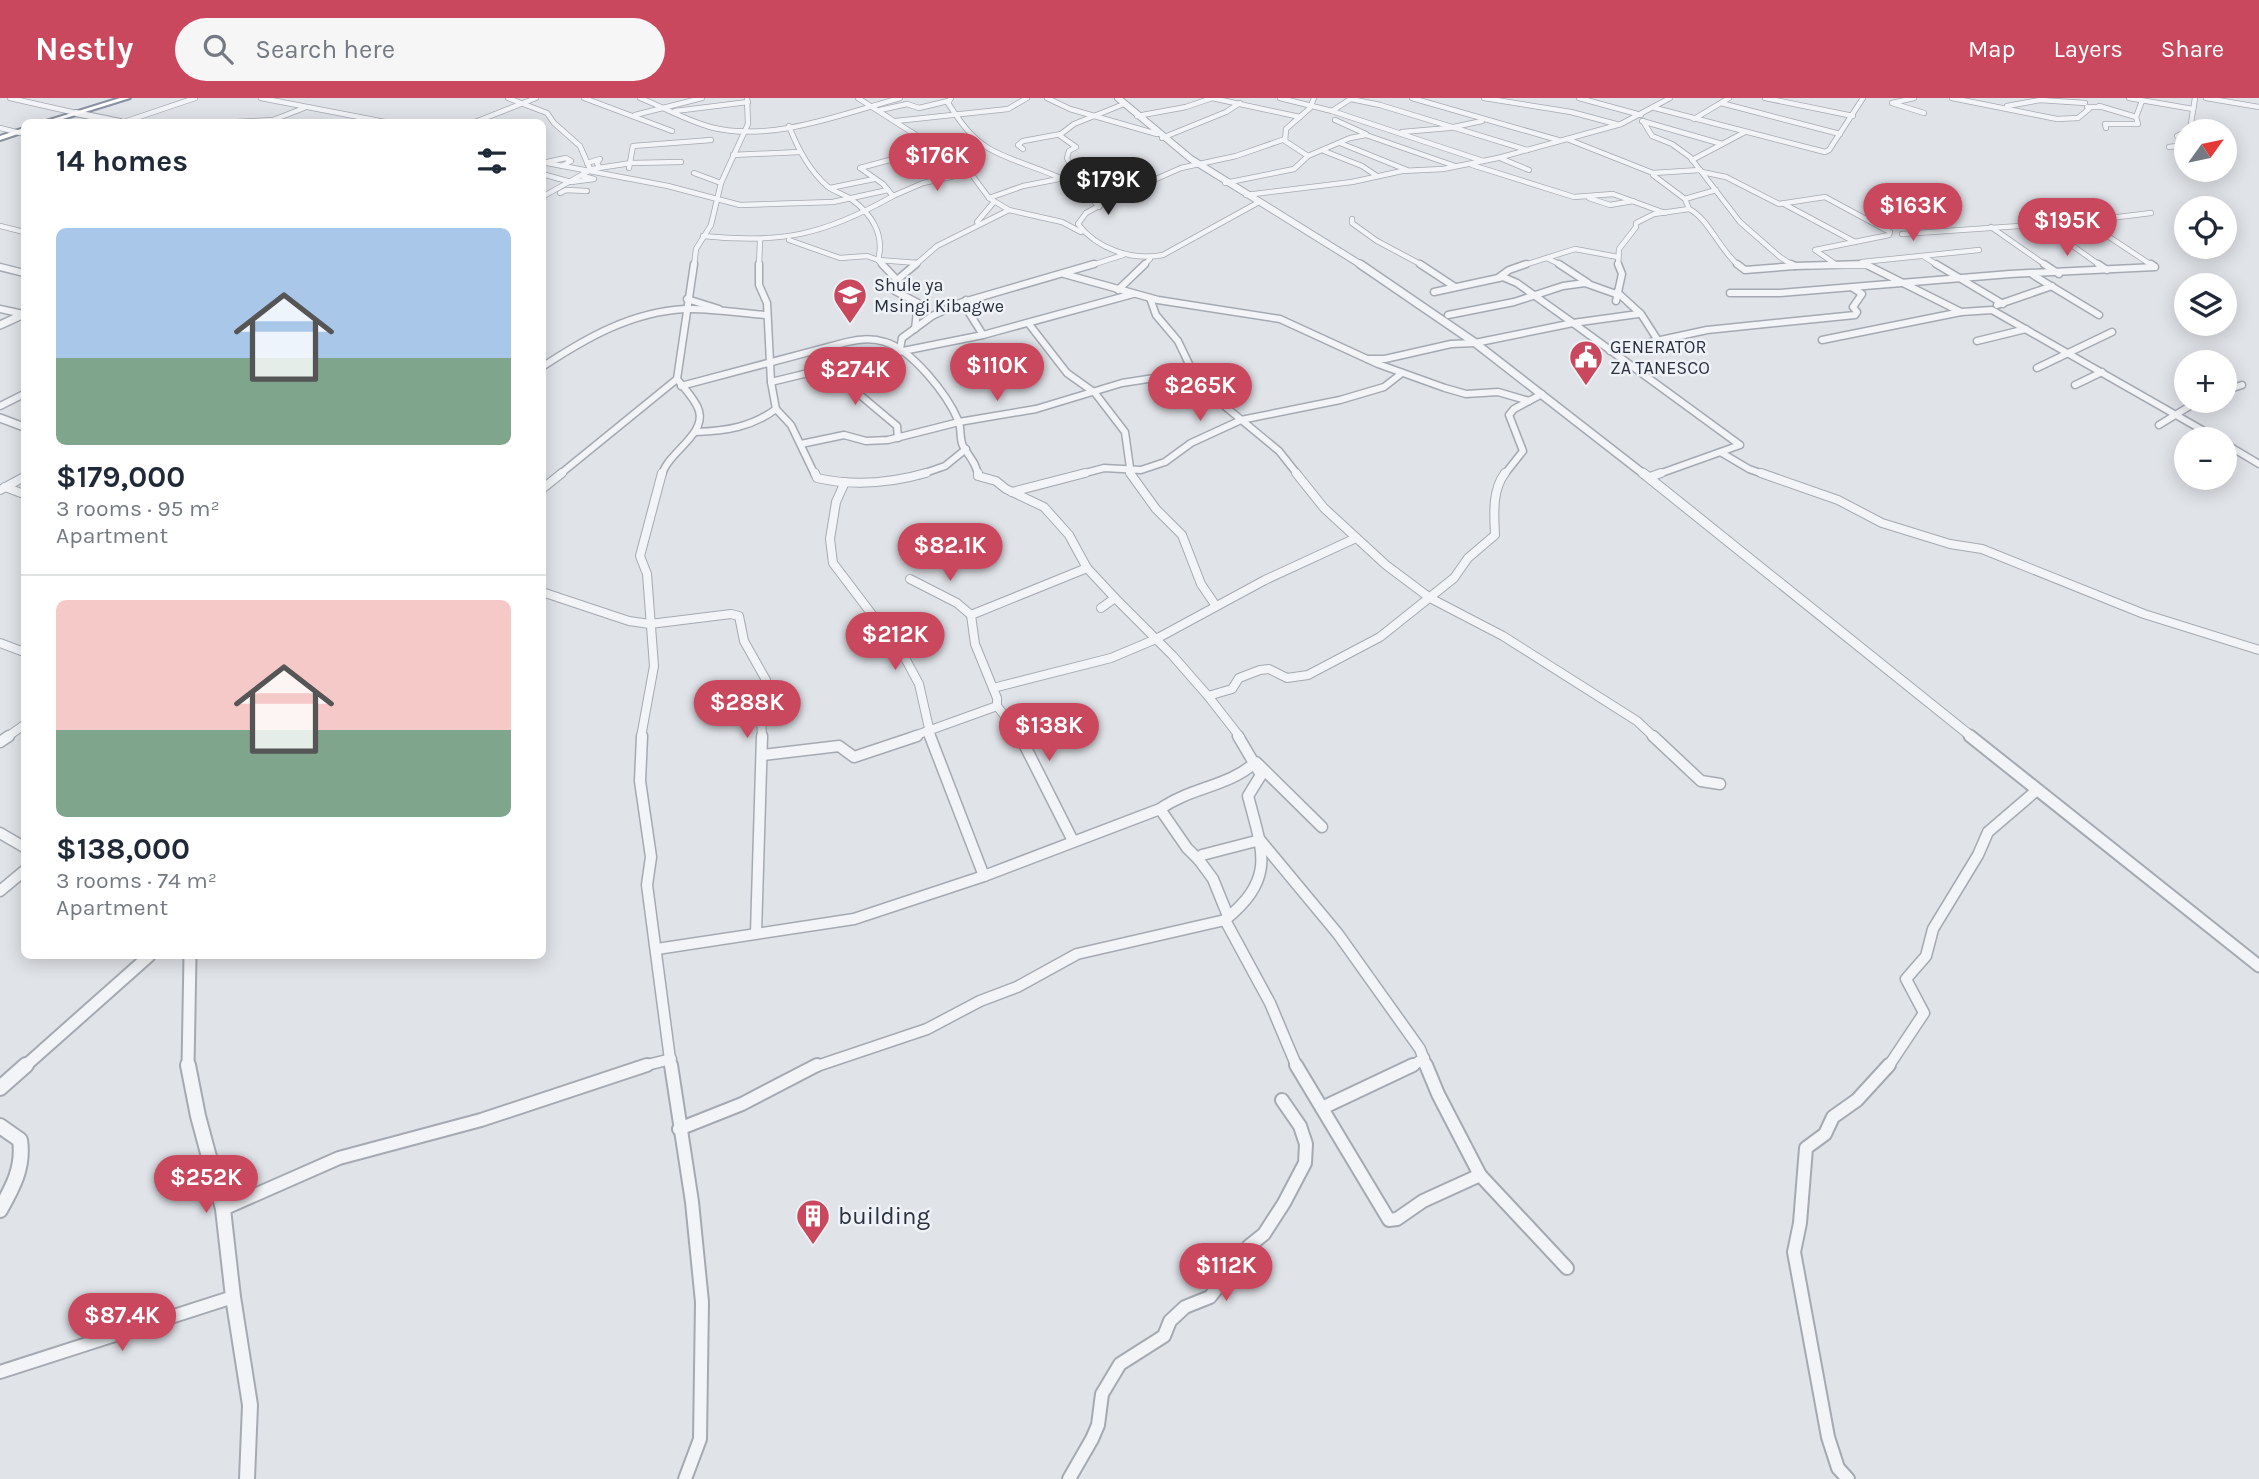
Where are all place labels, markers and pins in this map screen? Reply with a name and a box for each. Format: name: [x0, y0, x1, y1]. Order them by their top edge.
pin: $176K: [888, 134, 986, 193]
pin: $179K: [1059, 158, 1157, 217]
pin: $163K: [1864, 184, 1962, 243]
pin: $195K: [2018, 198, 2116, 258]
place label: Shule ya Msingi Kibagwe: [874, 274, 1004, 317]
school or university icon: Shule ya Msingi Kibagwe: [831, 276, 869, 325]
place label: GENERATOR ZA TANESCO: [1610, 336, 1710, 379]
public building icon: GENERATOR ZA TANESCO: [1567, 338, 1605, 387]
pin: $110K: [948, 344, 1046, 403]
pin: $274K: [806, 348, 904, 407]
pin: $265K: [1151, 364, 1249, 423]
pin: $82.1K: [893, 524, 1007, 583]
pin: $212K: [846, 612, 944, 672]
pin: $288K: [698, 680, 796, 740]
pin: $138K: [1000, 704, 1098, 763]
pin: $252K: [157, 1156, 255, 1215]
building icon: building: [794, 1197, 832, 1246]
place label: building: [838, 1202, 930, 1230]
pin: $112K: [1177, 1244, 1275, 1303]
pin: $87.4K: [65, 1294, 179, 1353]

